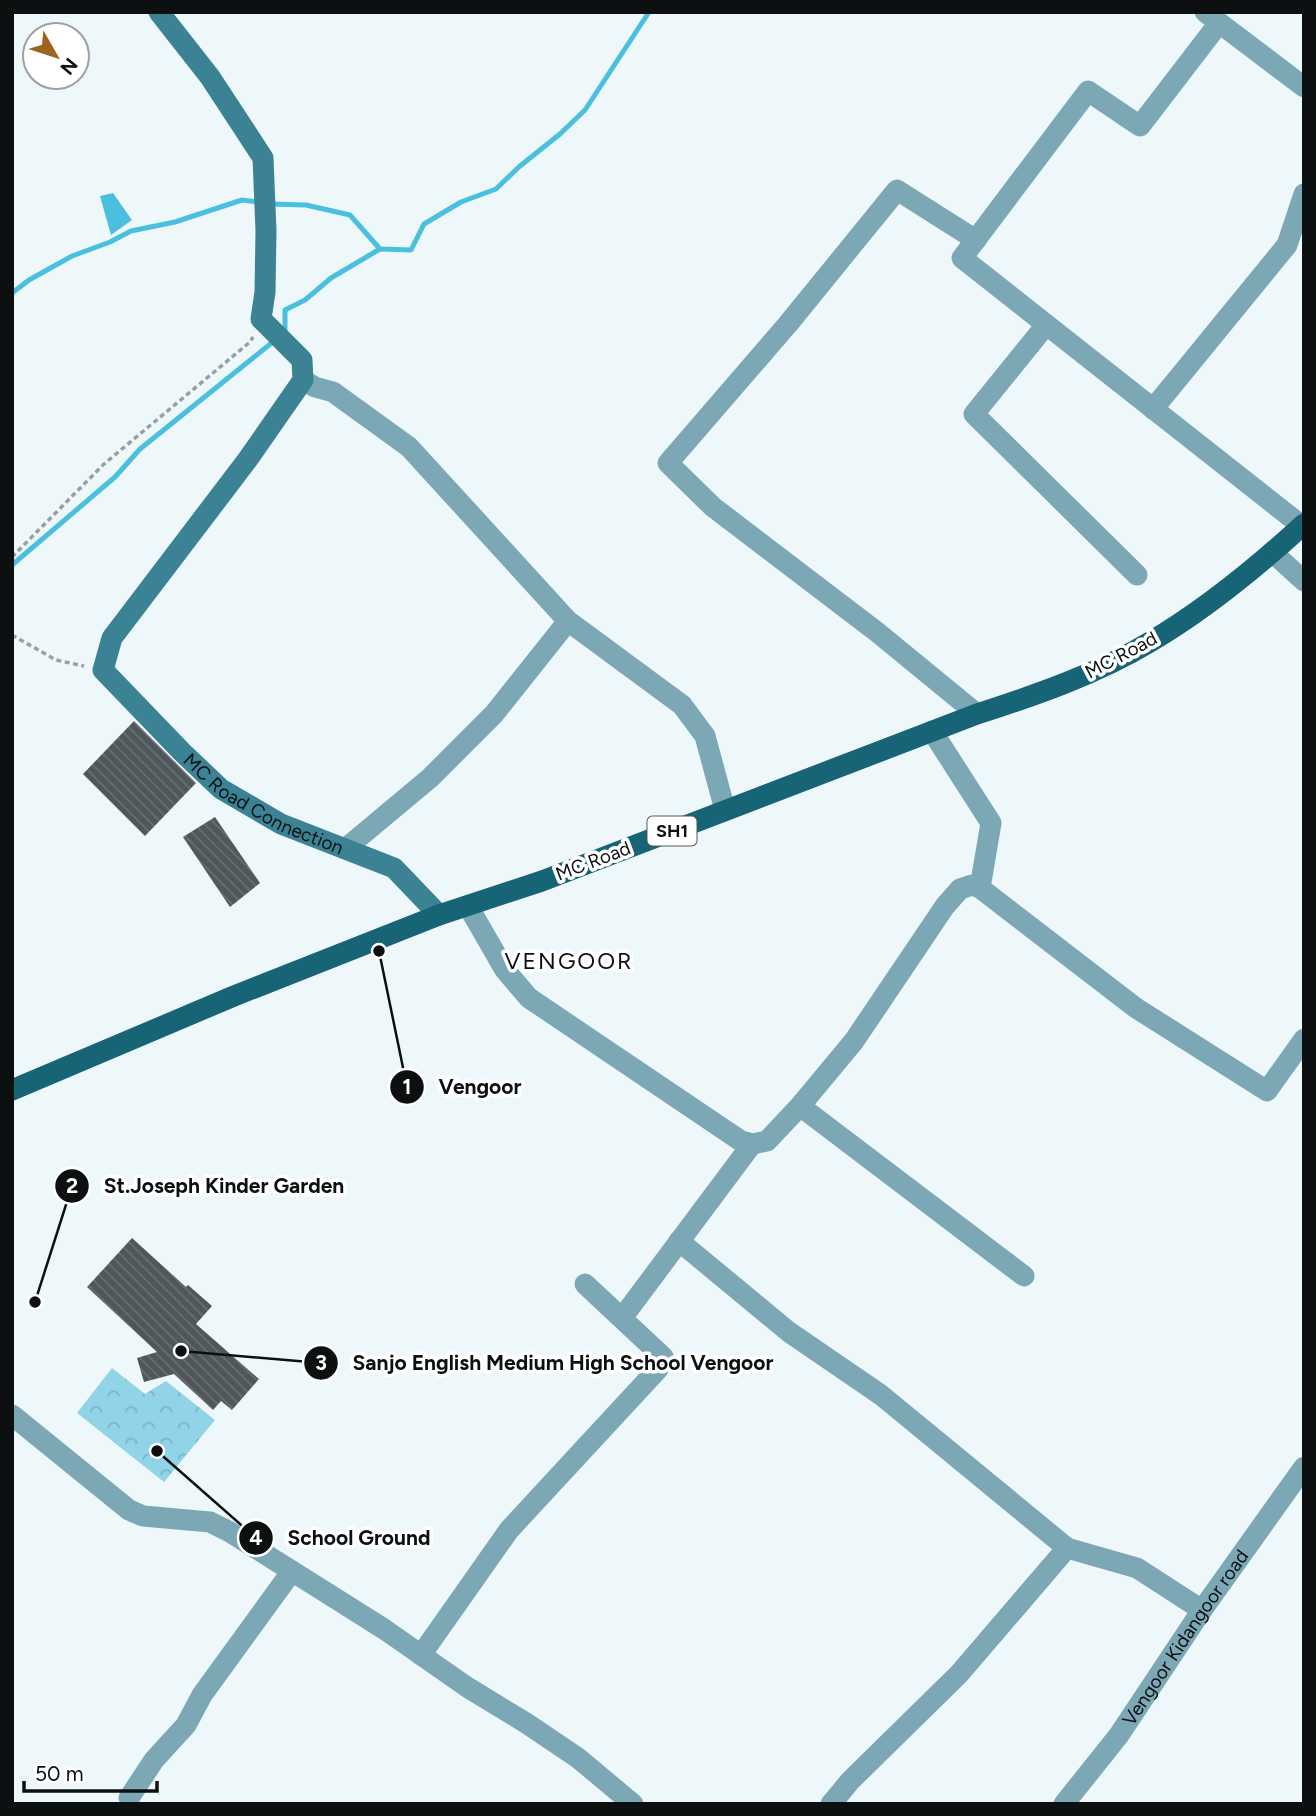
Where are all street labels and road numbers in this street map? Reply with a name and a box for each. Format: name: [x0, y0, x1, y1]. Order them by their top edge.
street label: MC Road: [1081, 626, 1161, 684]
street label: MC Road Connection: [179, 748, 347, 859]
road number: SH1: [648, 816, 696, 846]
street label: MC Road: [552, 836, 634, 886]
street label: Vengoor Kidangoor road: [1117, 1545, 1253, 1730]

